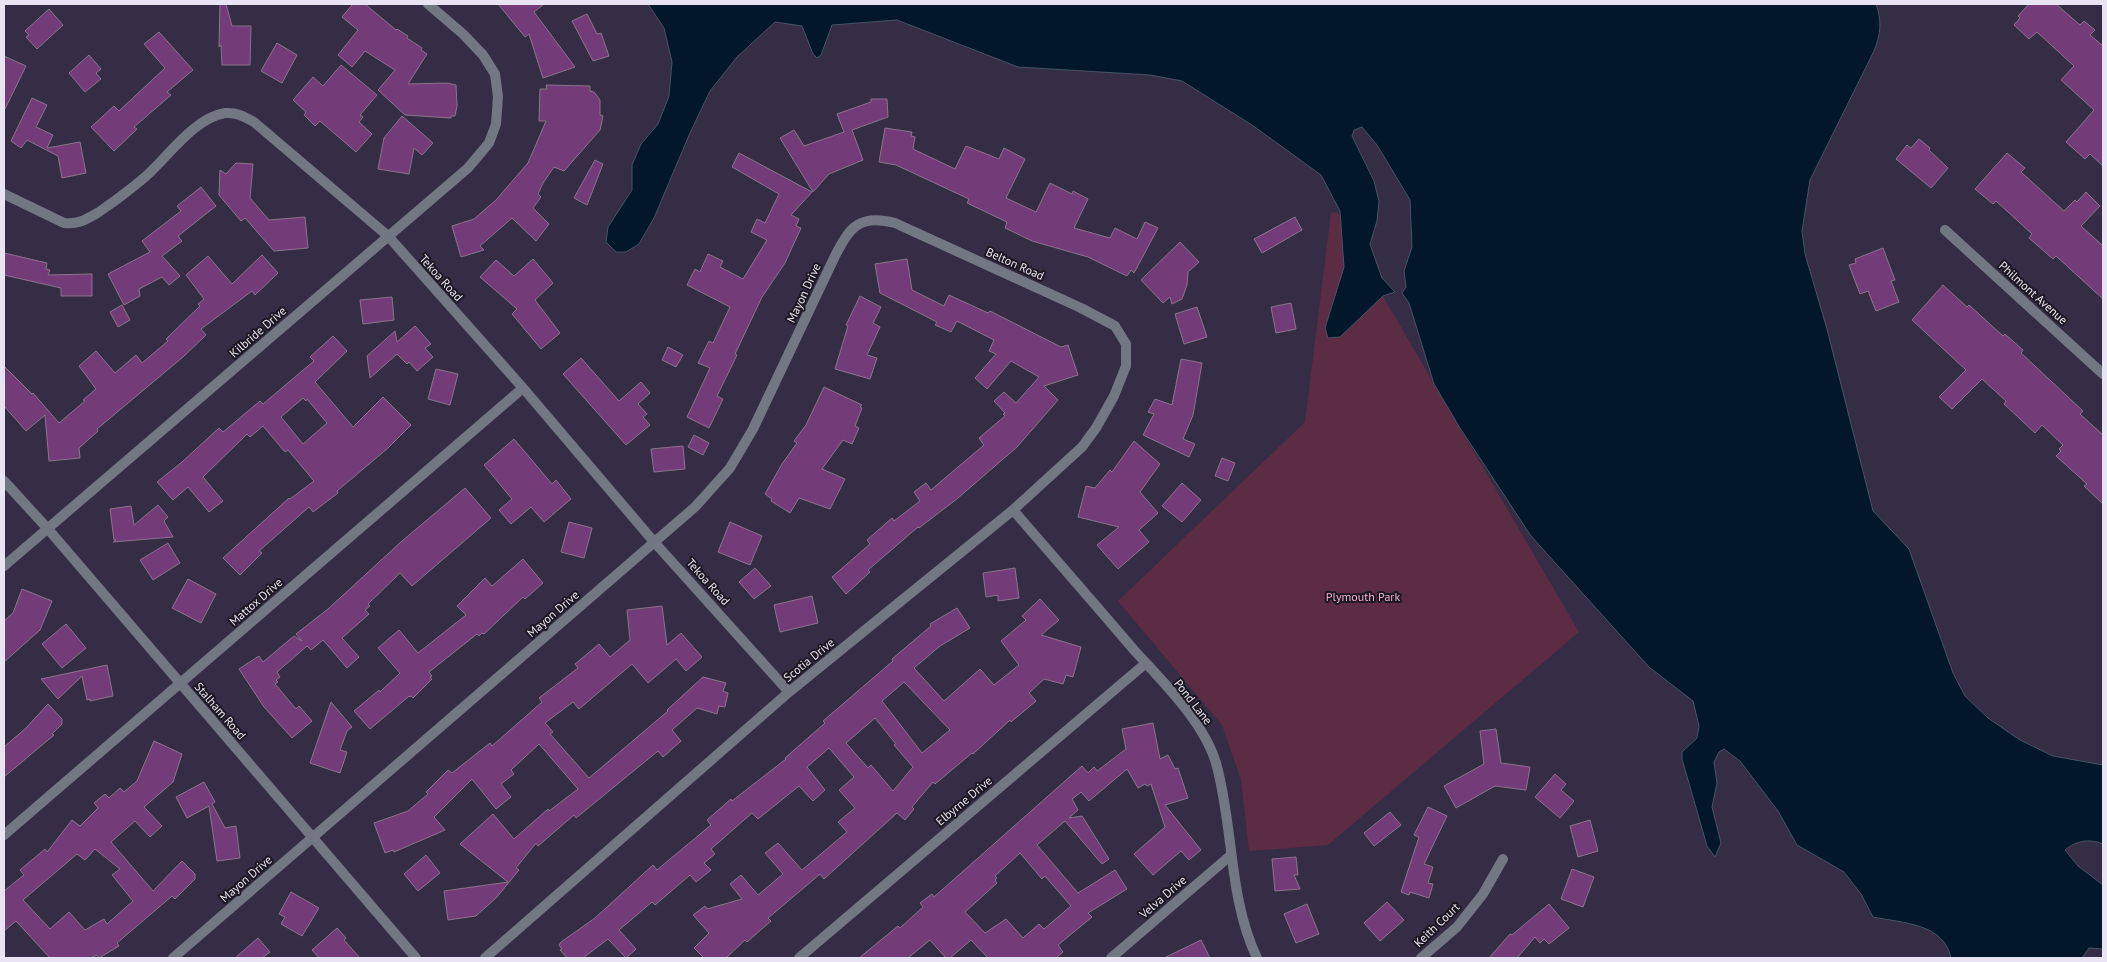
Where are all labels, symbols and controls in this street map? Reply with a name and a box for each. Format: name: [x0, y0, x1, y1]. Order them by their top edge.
street label: Belton Road: [984, 244, 1047, 283]
street label: Tekoa Road: [416, 251, 466, 304]
street label: Philmont Avenue: [1996, 258, 2071, 327]
street label: Mayon Drive: [783, 261, 824, 325]
street label: Kilbride Drive: [226, 303, 289, 360]
street label: Tekoa Road: [683, 555, 733, 608]
street label: Mattox Drive: [226, 574, 285, 629]
street label: Mayon Drive: [524, 587, 582, 640]
park label: Plymouth Park: [1326, 589, 1400, 604]
street label: Scotia Drive: [780, 635, 837, 685]
street label: Pond Lane: [1171, 676, 1216, 727]
street label: Stalham Road: [192, 679, 249, 742]
street label: Elbyrne Drive: [933, 773, 995, 828]
street label: Mayon Drive: [217, 852, 275, 905]
street label: Velva Drive: [1135, 872, 1189, 922]
street label: Keith Court: [1411, 899, 1463, 950]

